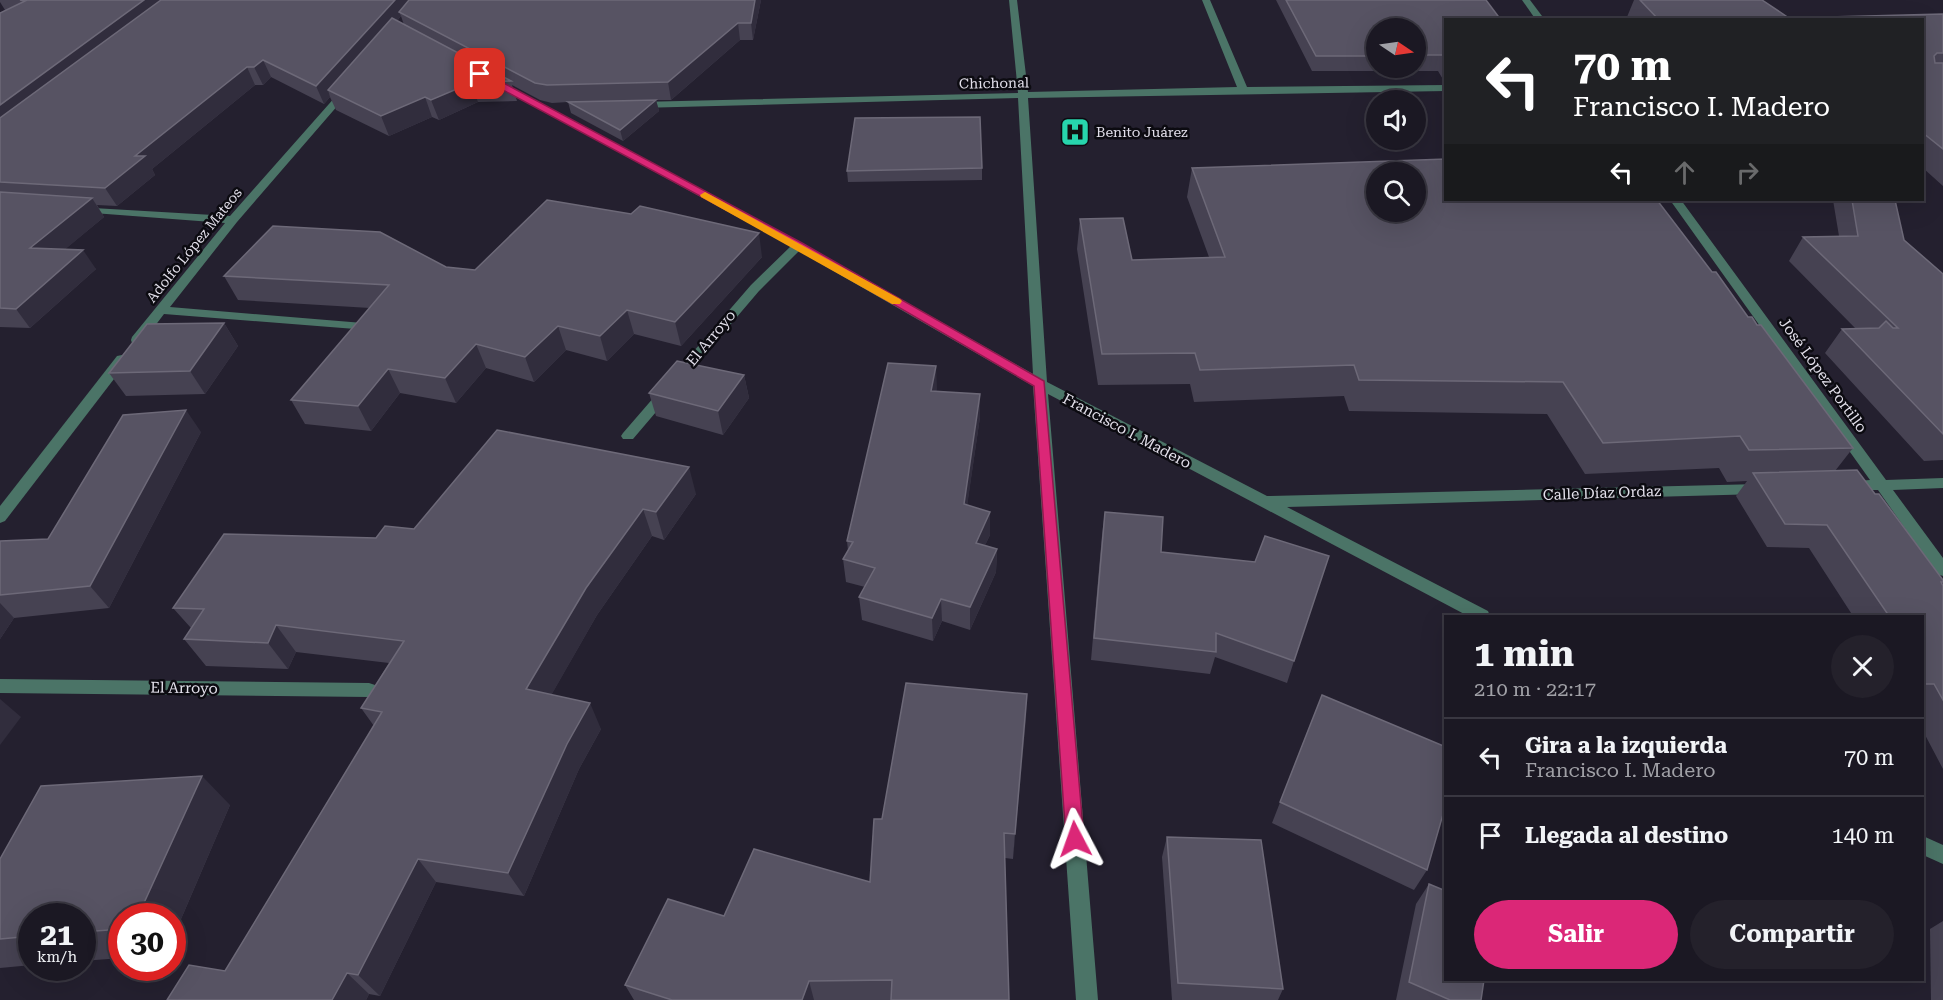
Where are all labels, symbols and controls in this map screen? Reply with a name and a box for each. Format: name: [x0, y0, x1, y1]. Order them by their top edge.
north arrow: [1366, 18, 1426, 78]
map controls: [1366, 18, 1426, 222]
text: 70 m: [1573, 41, 1671, 90]
icon: left: [1474, 42, 1552, 120]
pin: [454, 48, 505, 99]
icon: arrive: [463, 57, 496, 90]
street label: Chichonal: [959, 74, 1030, 92]
button: sound: [1366, 90, 1426, 150]
text: Francisco I. Madero: [1573, 91, 1830, 123]
hospital icon: Benito Juárez: [1059, 116, 1091, 148]
place label: Benito Juárez: [1096, 124, 1188, 140]
icon: left: [1605, 156, 1638, 189]
icon: ahead: [1668, 156, 1701, 189]
icon: right: [1731, 156, 1764, 189]
button: search: [1366, 162, 1426, 222]
street label: Adolfo López Mateos: [143, 184, 245, 305]
street label: El Arroyo: [682, 306, 740, 370]
street label: José López Portillo: [1775, 314, 1871, 436]
street label: Francisco I. Madero: [1060, 390, 1194, 472]
street label: Calle Díaz Ordaz: [1543, 482, 1661, 504]
text: 1 min: [1474, 633, 1574, 675]
button: close: [1831, 635, 1894, 698]
text: 210 m · 22:17: [1474, 677, 1596, 701]
street label: El Arroyo: [150, 678, 218, 698]
text: Gira a la izquierda: [1525, 733, 1727, 758]
icon: left: [1474, 741, 1507, 774]
text: 70 m: [1844, 745, 1894, 770]
text: Francisco I. Madero: [1525, 758, 1715, 782]
position arrow: [1043, 807, 1107, 871]
icon: arrive: [1474, 819, 1507, 852]
text: Llegada al destino: [1525, 823, 1728, 848]
text: 140 m: [1831, 823, 1894, 848]
button: Salir: [1474, 900, 1678, 969]
button: Compartir: [1690, 900, 1894, 969]
speed limit sign: 30: [108, 903, 186, 981]
text: 21: [40, 917, 74, 952]
text: km/h: [37, 948, 77, 966]

